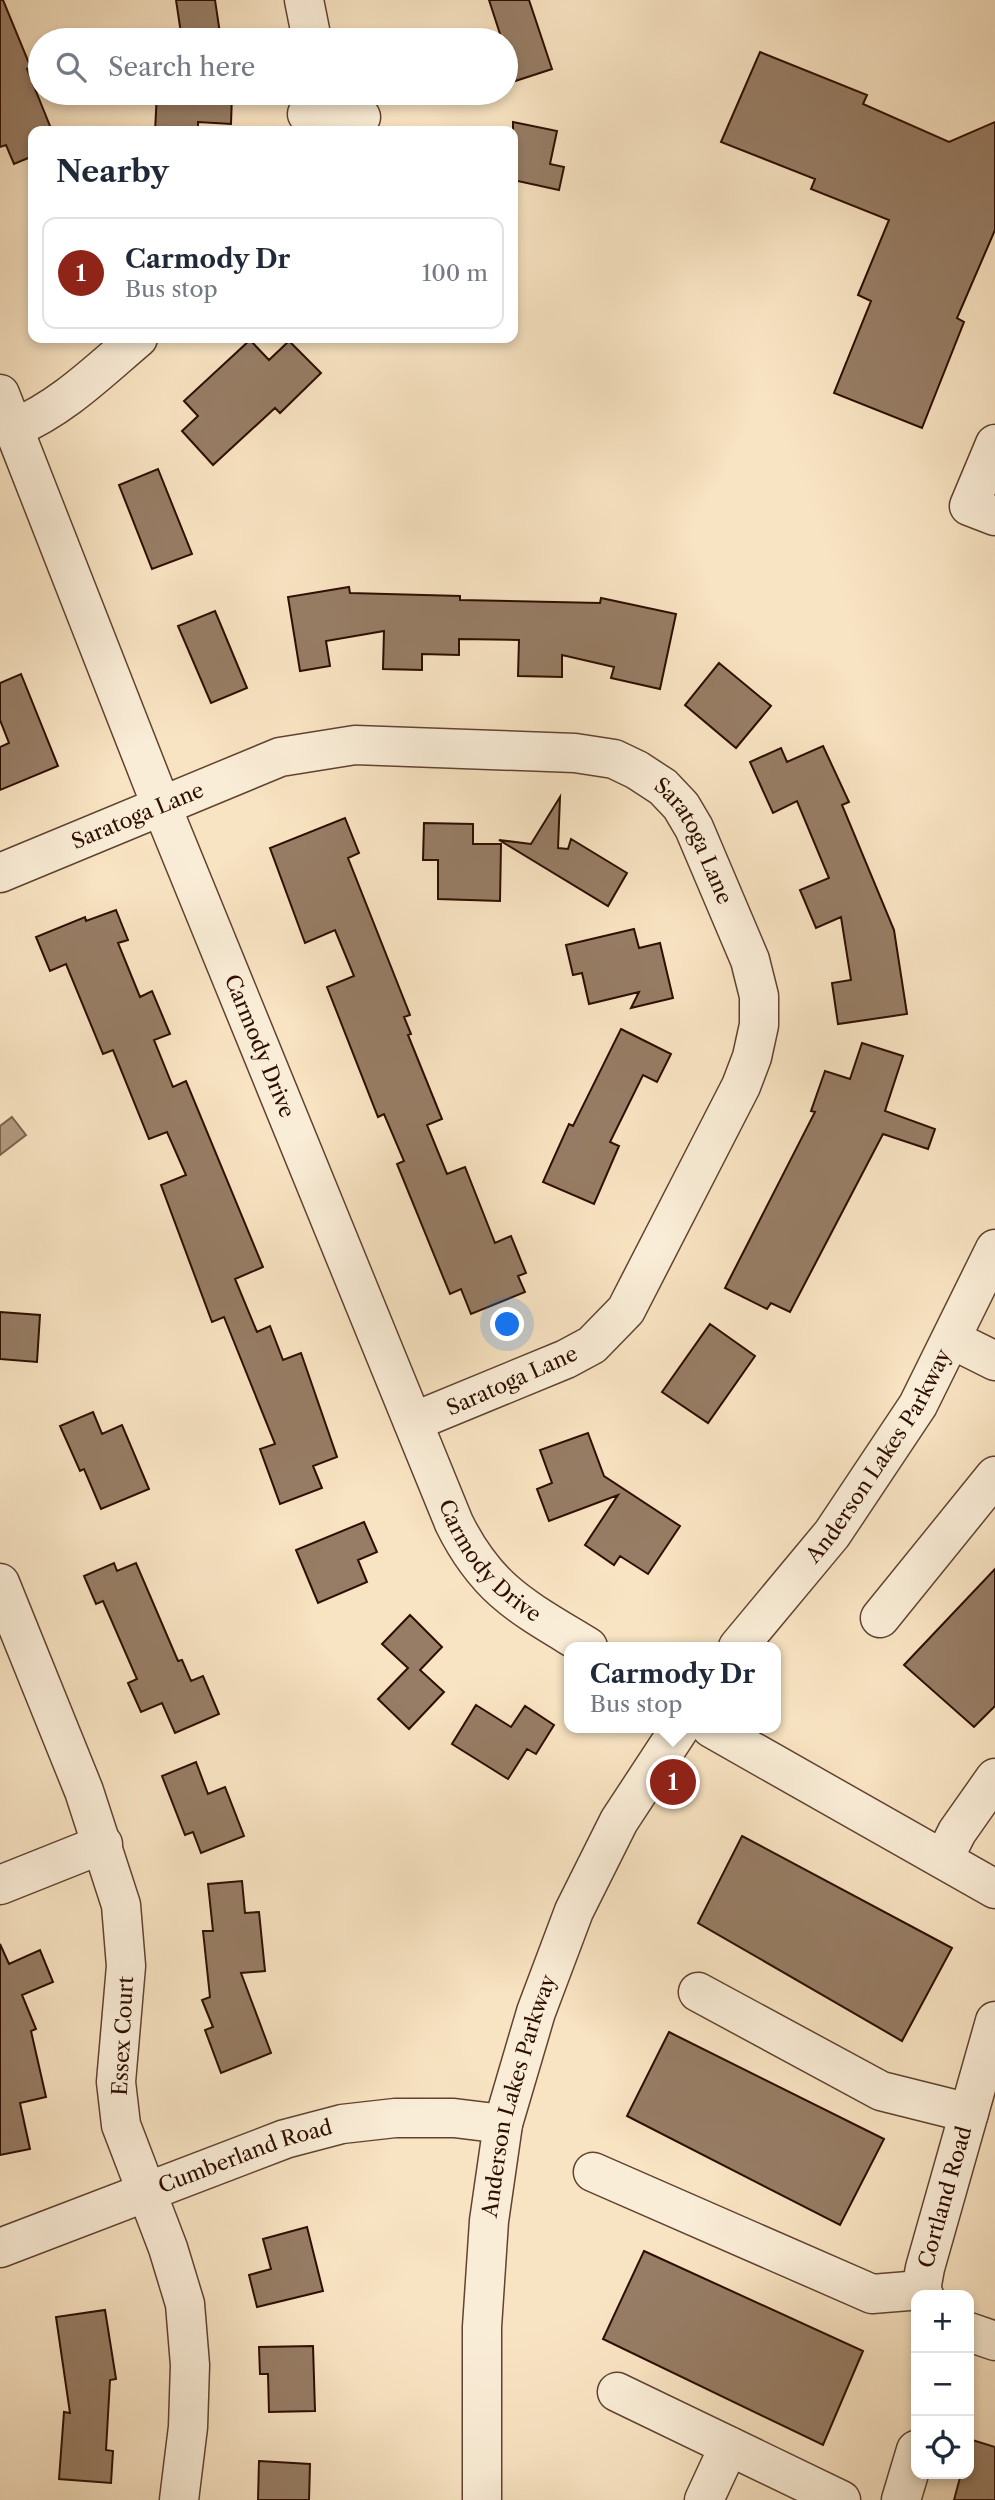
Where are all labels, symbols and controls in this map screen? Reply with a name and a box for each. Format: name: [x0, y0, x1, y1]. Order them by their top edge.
search box: [28, 28, 518, 105]
icon: search: [52, 48, 90, 86]
text: Search here: [108, 51, 255, 83]
text: Nearby: [56, 153, 169, 190]
text: Carmody Dr: [125, 243, 290, 275]
text: 1: [76, 259, 86, 287]
text: 100 m: [422, 259, 488, 287]
text: Bus stop: [125, 275, 218, 303]
street label: Saratoga Lane: [650, 772, 738, 908]
street label: Saratoga Lane: [68, 777, 207, 854]
street label: Carmody Drive: [220, 971, 300, 1121]
your location: [490, 1307, 524, 1341]
street label: Saratoga Lane: [442, 1340, 581, 1421]
street label: Anderson Lakes Parkway: [800, 1344, 956, 1569]
street label: Carmody Drive: [434, 1496, 546, 1627]
popup: [564, 1642, 781, 1733]
text: Carmody Dr: [590, 1658, 755, 1690]
text: Bus stop: [590, 1690, 683, 1718]
pin: 1: [650, 1756, 696, 1808]
street label: Anderson Lakes Parkway: [477, 1971, 561, 2220]
street label: Essex Court: [107, 1975, 138, 2096]
street label: Cumberland Road: [155, 2114, 335, 2198]
street label: Cortland Road: [913, 2123, 977, 2271]
map controls: [911, 2290, 974, 2479]
button: +: [911, 2290, 974, 2353]
button: −: [911, 2353, 974, 2416]
button: locate: [911, 2416, 974, 2479]

